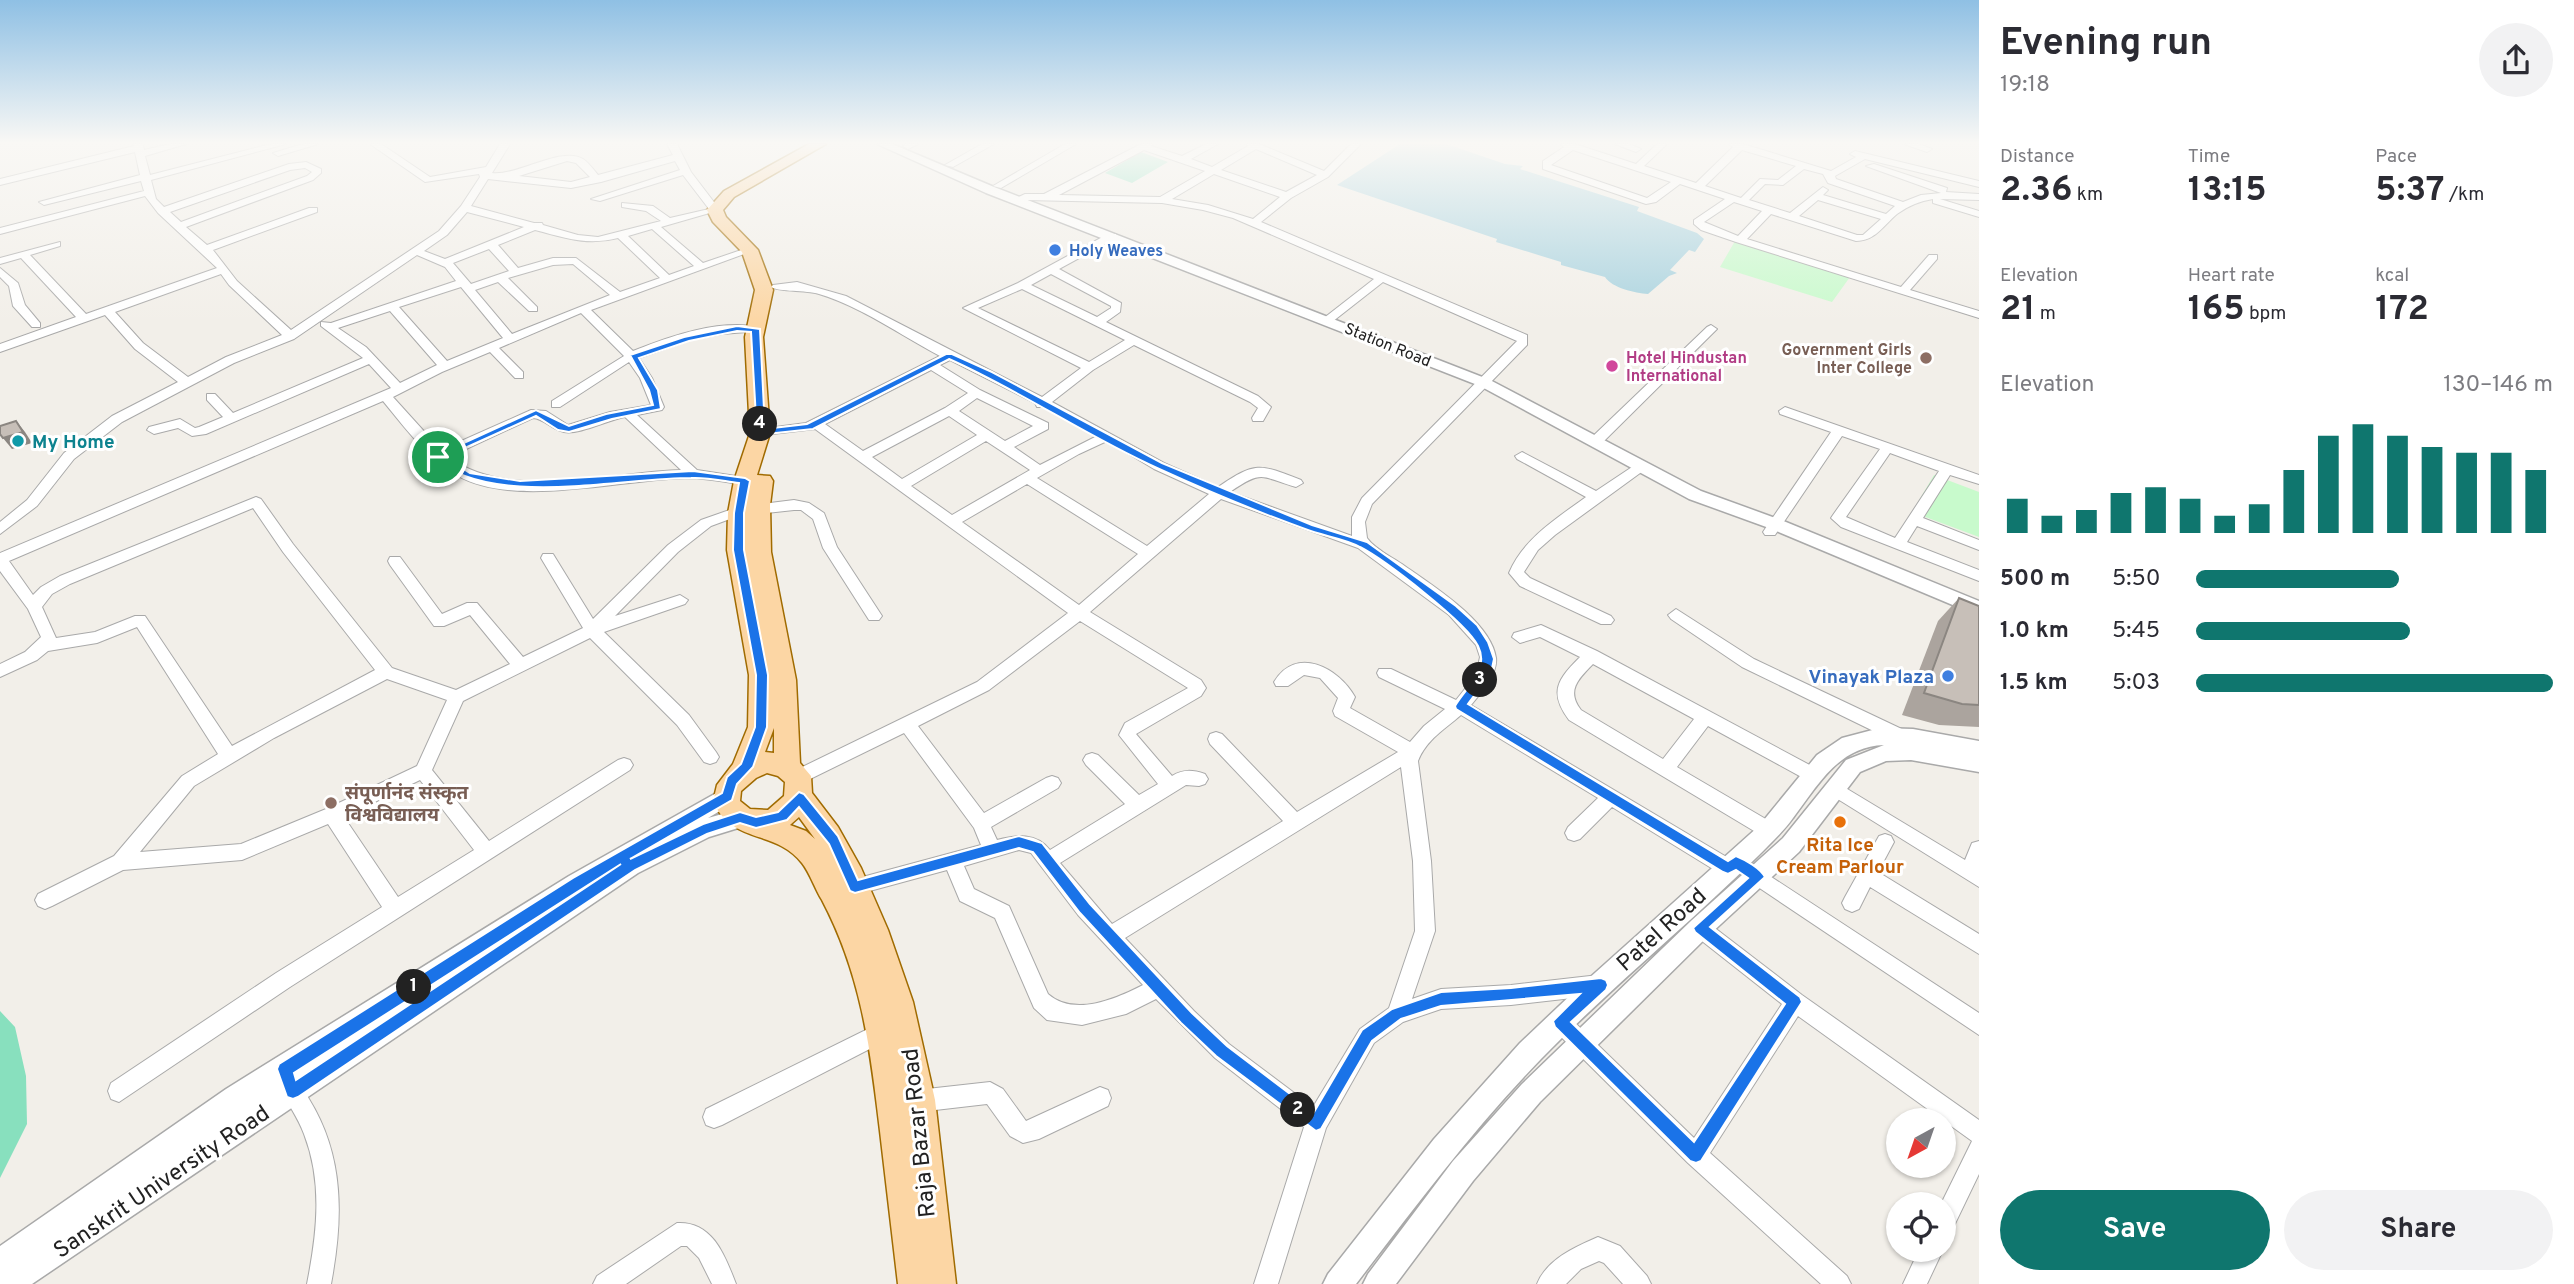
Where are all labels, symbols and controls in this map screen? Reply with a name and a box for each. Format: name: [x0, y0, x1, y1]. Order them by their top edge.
text: Evening run: [2000, 20, 2212, 69]
button: share: [2479, 23, 2553, 97]
text: 19:18: [2000, 71, 2050, 100]
text: Distance: [2000, 145, 2075, 169]
text: Time: [2188, 145, 2230, 169]
text: Pace: [2375, 145, 2417, 169]
text: 2.36: [2000, 169, 2072, 213]
text: 13:15: [2188, 169, 2267, 213]
text: 5:37: [2375, 169, 2444, 213]
text: km: [2072, 183, 2103, 207]
text: /km: [2444, 183, 2484, 207]
marker: Holy Weaves: [1047, 242, 1063, 258]
place label: Holy Weaves: [1069, 242, 1163, 262]
text: Elevation: [2000, 264, 2078, 288]
text: Heart rate: [2188, 264, 2275, 288]
text: kcal: [2375, 264, 2409, 288]
text: 21: [2000, 288, 2035, 332]
text: 165: [2188, 288, 2245, 332]
text: 172: [2375, 288, 2429, 332]
text: m: [2035, 302, 2056, 326]
text: bpm: [2245, 302, 2286, 326]
street label: Station Road: [1341, 319, 1434, 372]
place label: Government Girls Inter College: [1781, 341, 1912, 379]
place label: Hotel Hindustan International: [1626, 349, 1747, 387]
marker: Government Girls Inter College: [1918, 350, 1934, 366]
marker: Hotel Hindustan International: [1604, 358, 1620, 374]
text: Elevation: [2000, 371, 2095, 400]
text: 130–146 m: [2443, 371, 2553, 400]
pin: 4: [742, 406, 778, 442]
text: 4: [753, 411, 766, 435]
pin: [408, 427, 468, 487]
place label: My Home: [32, 431, 115, 455]
marker: My Home: [10, 433, 26, 449]
icon: arrive: [419, 438, 457, 476]
text: 500 m: [2000, 565, 2070, 594]
text: 5:50: [2112, 565, 2160, 594]
text: 1.0 km: [2000, 617, 2069, 646]
text: 5:45: [2112, 617, 2160, 646]
pin: 3: [1462, 662, 1498, 698]
place label: Vinayak Plaza: [1809, 666, 1934, 690]
text: 3: [1474, 667, 1485, 691]
marker: Vinayak Plaza: [1940, 668, 1956, 684]
text: 1.5 km: [2000, 669, 2068, 698]
text: 5:03: [2112, 669, 2160, 698]
place label: संपूर्णानंद संस्कृत विश्वविद्यालय: [345, 781, 470, 828]
marker: संपूर्णानंद संस्कृत विश्वविद्यालय: [323, 795, 339, 811]
marker: Rita Ice Cream Parlour: [1832, 814, 1848, 830]
place label: Rita Ice Cream Parlour: [1776, 834, 1904, 880]
street label: Patel Road: [1612, 883, 1714, 979]
pin: 1: [396, 970, 432, 1004]
text: 1: [410, 974, 417, 998]
street label: Raja Bazar Road: [897, 1047, 944, 1219]
pin: 2: [1280, 1092, 1316, 1128]
text: 2: [1292, 1097, 1303, 1121]
street label: Sanskrit University Road: [49, 1100, 276, 1266]
north arrow: [1886, 1108, 1956, 1178]
map controls: [1886, 1108, 1956, 1262]
button: Save: [2000, 1190, 2270, 1270]
button: Share: [2284, 1190, 2553, 1270]
button: locate: [1886, 1192, 1956, 1262]

